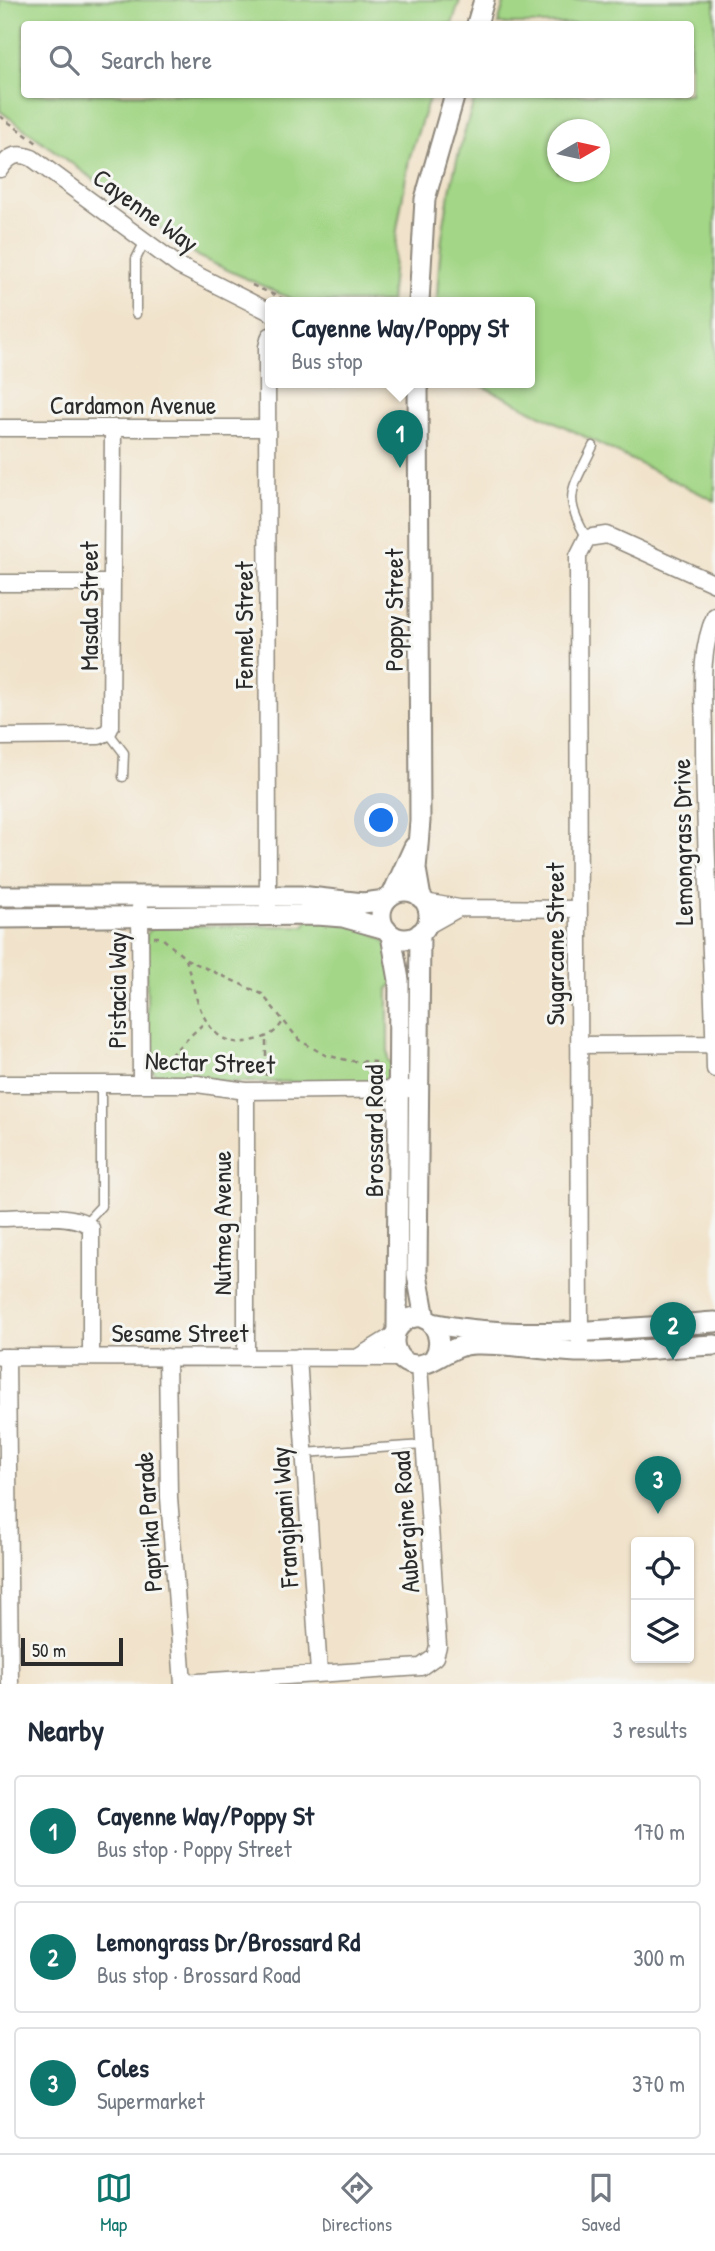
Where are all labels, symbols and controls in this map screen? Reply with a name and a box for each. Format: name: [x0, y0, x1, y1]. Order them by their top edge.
search box: [21, 21, 694, 98]
icon: search: [45, 41, 83, 79]
text: Search here: [101, 42, 212, 77]
north arrow: [547, 119, 610, 182]
street label: Cayenne Way: [86, 160, 206, 260]
popup: [265, 297, 535, 388]
text: Cayenne Way/Poppy St: [292, 310, 508, 345]
text: Bus stop: [292, 345, 362, 376]
street label: Cardamon Avenue: [50, 387, 216, 422]
pin: 1: [377, 410, 423, 468]
street label: Masala Street: [71, 540, 106, 671]
street label: Poppy Street: [376, 548, 411, 671]
street label: Fennel Street: [226, 560, 261, 690]
street label: Lemongrass Drive: [663, 758, 701, 926]
your location: [364, 803, 398, 837]
street label: Sugarcane Street: [537, 861, 572, 1026]
street label: Pistacia Way: [99, 932, 134, 1048]
street label: Nectar Street: [144, 1042, 277, 1082]
street label: Brossard Road: [356, 1065, 391, 1197]
street label: Nutmeg Avenue: [204, 1151, 239, 1295]
pin: 2: [650, 1302, 696, 1360]
street label: Sesame Street: [111, 1315, 250, 1350]
street label: Frangipani Way: [262, 1445, 306, 1590]
street label: Aubergine Road: [383, 1450, 427, 1594]
street label: Paprika Parade: [126, 1451, 170, 1593]
pin: 3: [635, 1456, 681, 1514]
map controls: [631, 1537, 694, 1663]
button: locate: [631, 1537, 694, 1600]
button: layers: [631, 1600, 694, 1663]
scale bar: [21, 1635, 122, 1667]
text: 50 m: [32, 1637, 66, 1663]
text: Nearby: [28, 1710, 104, 1750]
text: 3 results: [612, 1714, 687, 1745]
text: Cayenne Way/Poppy St: [97, 1798, 314, 1833]
text: 1: [49, 1816, 57, 1847]
text: 170 m: [634, 1816, 685, 1847]
text: Bus stop · Poppy Street: [97, 1833, 292, 1864]
text: Lemongrass Dr/Brossard Rd: [97, 1924, 360, 1959]
text: 2: [48, 1942, 58, 1973]
text: 300 m: [633, 1942, 685, 1973]
text: Bus stop · Brossard Road: [97, 1959, 300, 1990]
text: Coles: [97, 2050, 149, 2085]
text: 3: [48, 2068, 58, 2099]
text: 370 m: [632, 2068, 685, 2099]
text: Supermarket: [97, 2085, 205, 2116]
tab: Map: [95, 2169, 133, 2237]
tab: Directions: [322, 2169, 392, 2237]
tab: Saved: [582, 2169, 620, 2237]

